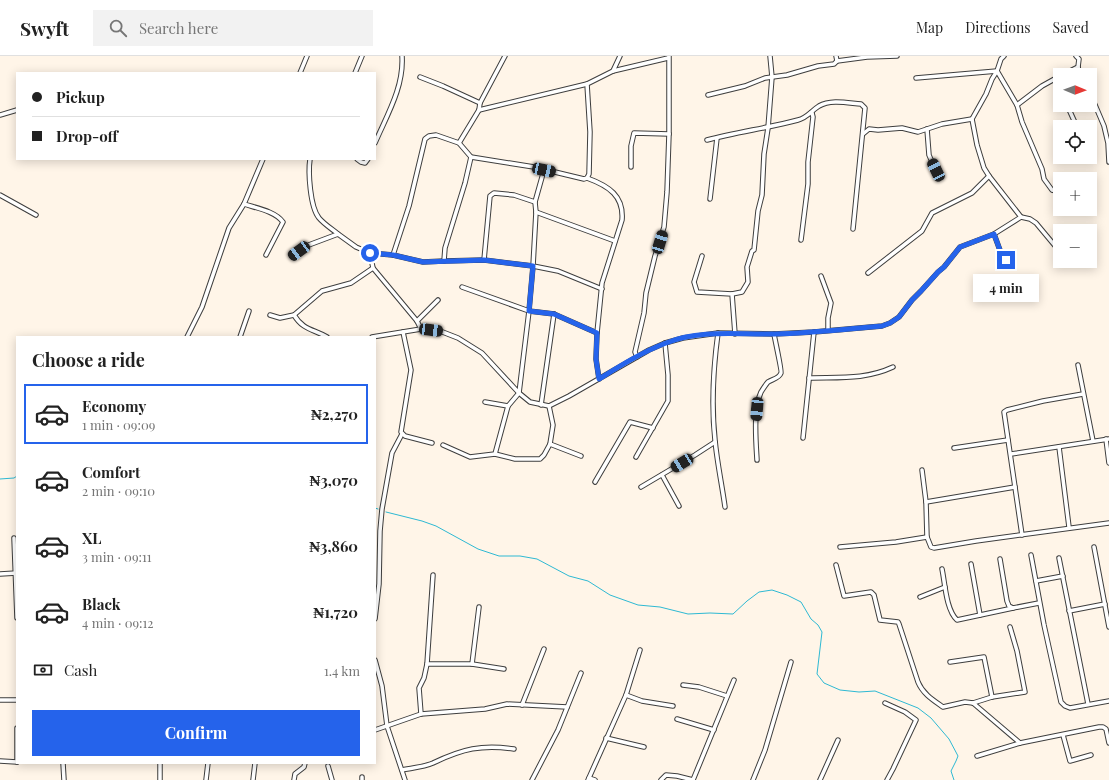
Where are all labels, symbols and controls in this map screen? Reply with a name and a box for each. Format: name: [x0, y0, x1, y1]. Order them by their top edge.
search box: [93, 10, 373, 46]
text: Swyft: [20, 15, 69, 41]
icon: search: [107, 17, 129, 39]
text: Search here: [139, 18, 218, 38]
text: Map: [916, 18, 943, 37]
text: Directions: [965, 18, 1031, 37]
text: Saved: [1053, 18, 1089, 37]
north arrow: [1053, 68, 1097, 112]
map controls: [1053, 68, 1097, 268]
text: Pickup: [56, 87, 105, 107]
button: locate: [1053, 120, 1097, 164]
text: Drop-off: [56, 126, 118, 146]
car: [925, 157, 947, 183]
car: [531, 162, 557, 178]
button: +: [1053, 172, 1097, 216]
button: −: [1053, 224, 1097, 268]
car: [651, 229, 669, 255]
car: [286, 239, 312, 263]
route start: [361, 244, 379, 262]
route end: [997, 251, 1015, 269]
callout: 4 min: [973, 274, 1039, 302]
text: 4 min: [989, 279, 1023, 296]
car: [418, 323, 444, 337]
text: Choose a ride: [32, 348, 145, 372]
icon: car: [34, 396, 70, 432]
text: Economy: [82, 396, 146, 416]
car: [750, 397, 764, 421]
text: ₦2,270: [311, 404, 358, 424]
text: 1 min · 09:09: [82, 416, 155, 433]
car: [669, 452, 695, 474]
icon: car: [34, 462, 70, 498]
text: Comfort: [82, 462, 140, 482]
text: ₦3,070: [310, 470, 358, 490]
text: 2 min · 09:10: [82, 482, 155, 499]
icon: car: [34, 528, 70, 564]
text: XL: [82, 528, 102, 548]
text: ₦3,860: [309, 536, 358, 556]
text: 3 min · 09:11: [82, 548, 152, 565]
icon: car: [34, 594, 70, 630]
text: Black: [82, 594, 121, 614]
text: ₦1,720: [313, 602, 358, 622]
text: 4 min · 09:12: [82, 614, 154, 631]
icon: cash: [32, 659, 54, 681]
text: Cash: [64, 660, 97, 680]
text: 1.4 km: [324, 662, 360, 679]
button: Confirm: [32, 710, 360, 756]

